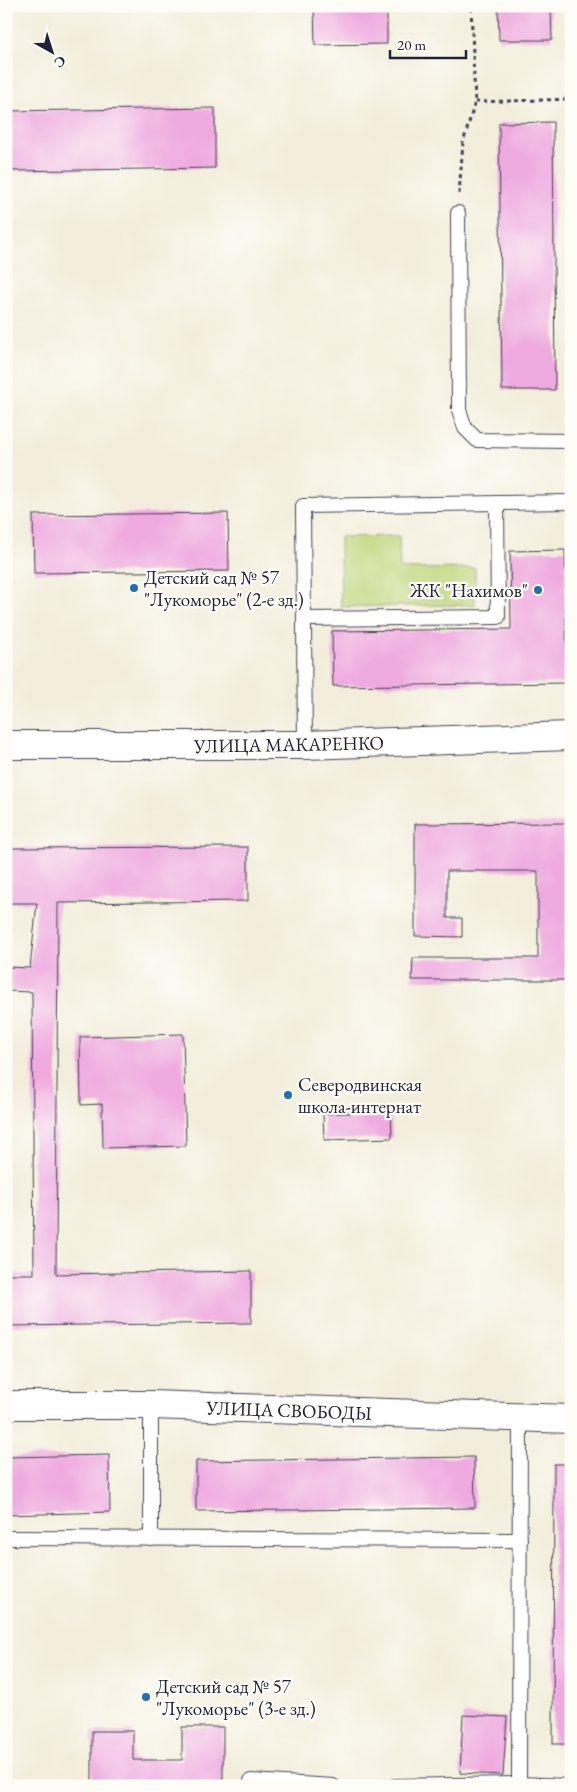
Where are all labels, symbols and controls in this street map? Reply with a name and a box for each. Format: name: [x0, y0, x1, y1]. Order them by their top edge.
north arrow: [28, 28, 78, 78]
scale bar: [390, 28, 466, 60]
text: 20 m: [397, 35, 426, 54]
text: С: [51, 52, 70, 72]
place label: Детский сад № 57 "Лукоморье" (2-е зд.): [144, 565, 304, 612]
place label: ЖК "Нахимов": [409, 578, 528, 603]
marker: Детский сад № 57 "Лукоморье" (2-е зд.): [128, 582, 140, 594]
marker: ЖК "Нахимов": [532, 584, 544, 596]
street label: УЛИЦА МАКАРЕНКО: [193, 730, 384, 759]
place label: Северодвинская школа-интернат: [298, 1072, 423, 1119]
marker: Северодвинская школа-интернат: [282, 1089, 294, 1101]
street label: УЛИЦА СВОБОДЫ: [205, 1395, 373, 1426]
place label: Детский сад № 57 "Лукоморье" (3-е зд.): [156, 1674, 316, 1721]
marker: Детский сад № 57 "Лукоморье" (3-е зд.): [140, 1691, 152, 1703]

